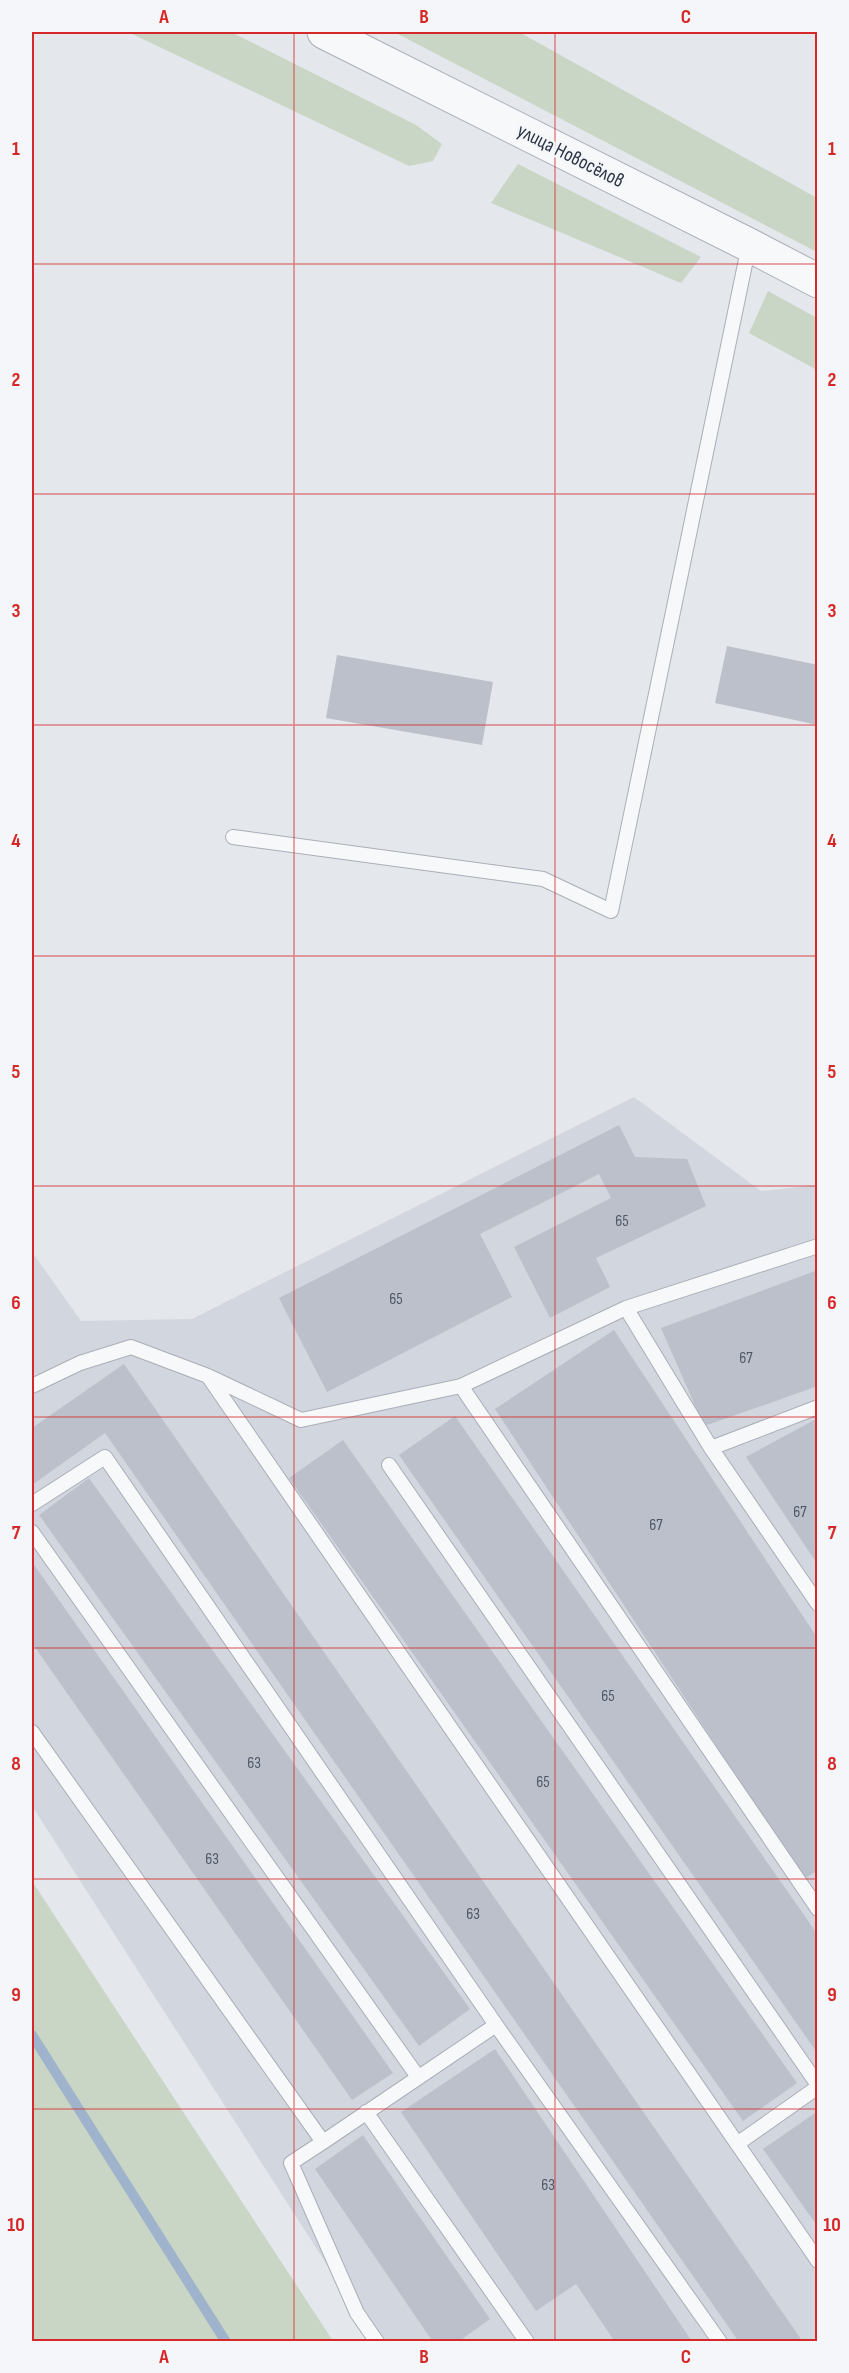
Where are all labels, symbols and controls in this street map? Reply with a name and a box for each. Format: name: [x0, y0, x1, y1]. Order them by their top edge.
text: A: [158, 5, 169, 29]
text: B: [419, 5, 429, 29]
text: C: [681, 5, 691, 29]
street label: улица Новосёлов: [513, 119, 628, 193]
text: 1: [12, 137, 20, 161]
text: 1: [828, 137, 836, 161]
text: 2: [12, 368, 20, 392]
text: 2: [828, 368, 836, 392]
text: 3: [12, 599, 21, 623]
text: 3: [828, 599, 837, 623]
text: 4: [11, 829, 21, 853]
text: 4: [827, 829, 837, 853]
text: 5: [12, 1060, 21, 1084]
text: 5: [828, 1060, 837, 1084]
house number: 65: [615, 1212, 629, 1231]
house number: 65: [389, 1290, 403, 1309]
text: 6: [11, 1291, 21, 1315]
text: 6: [827, 1291, 837, 1315]
house number: 67: [739, 1349, 753, 1368]
house number: 67: [793, 1503, 807, 1522]
house number: 67: [649, 1516, 663, 1535]
text: 7: [12, 1521, 21, 1545]
text: 7: [828, 1521, 837, 1545]
house number: 65: [601, 1687, 615, 1706]
text: 8: [11, 1752, 21, 1776]
text: 8: [827, 1752, 837, 1776]
house number: 63: [247, 1754, 261, 1773]
house number: 65: [536, 1773, 550, 1792]
house number: 63: [205, 1850, 219, 1869]
house number: 63: [466, 1905, 480, 1924]
text: 9: [11, 1983, 21, 2007]
text: 9: [827, 1983, 837, 2007]
house number: 63: [541, 2176, 555, 2195]
text: 10: [7, 2213, 25, 2237]
text: 10: [823, 2213, 841, 2237]
text: A: [158, 2345, 169, 2369]
text: B: [419, 2345, 429, 2369]
text: C: [681, 2345, 691, 2369]

